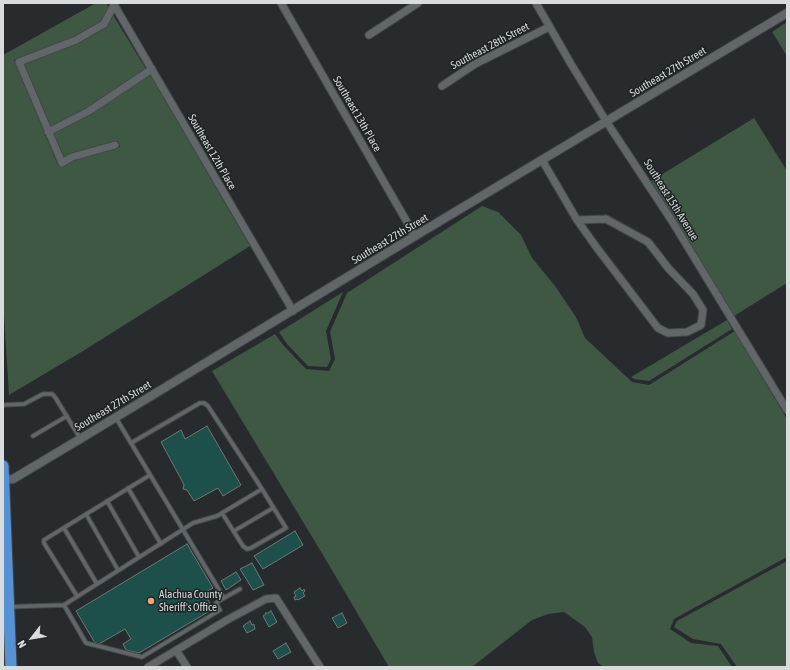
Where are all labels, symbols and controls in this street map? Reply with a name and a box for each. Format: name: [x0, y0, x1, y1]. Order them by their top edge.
street label: Southeast 28th Street: [449, 20, 531, 72]
street label: Southeast 27th Street: [627, 44, 709, 100]
street label: Southeast 13th Place: [330, 74, 384, 154]
street label: Southeast 12th Place: [185, 112, 239, 192]
street label: Southeast 15th Avenue: [641, 157, 701, 243]
street label: Southeast 27th Street: [349, 211, 431, 267]
street label: Southeast 27th Street: [72, 378, 154, 434]
place label: Alachua County Sheriff's Office: [159, 588, 222, 614]
marker: Alachua County Sheriff's Office: [146, 596, 156, 606]
north arrow: [12, 618, 52, 658]
text: N: [15, 638, 29, 650]

